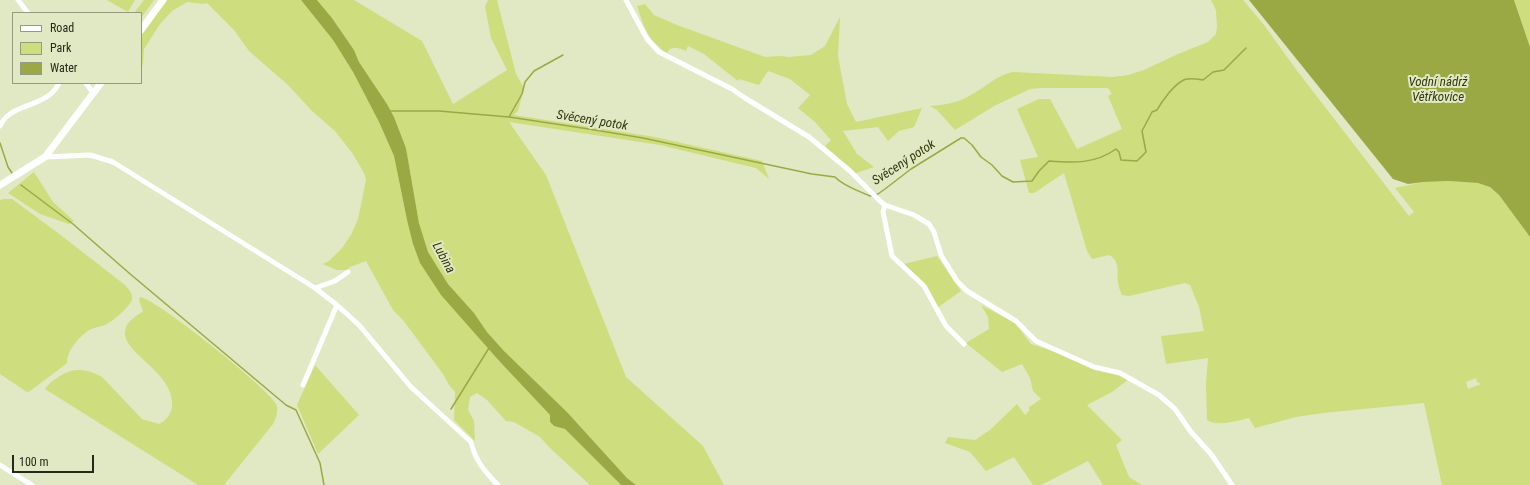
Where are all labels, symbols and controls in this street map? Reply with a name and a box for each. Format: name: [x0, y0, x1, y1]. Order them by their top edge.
legend: [12, 12, 142, 84]
text: Road: [50, 21, 74, 35]
text: Park: [50, 41, 71, 55]
text: Water: [50, 61, 78, 75]
water label: Vodní nádrž Větřkovice: [1408, 75, 1468, 106]
water label: Svěcený potok: [555, 108, 629, 134]
water label: Svěcený potok: [870, 137, 938, 189]
water label: Lubina: [428, 240, 458, 276]
scale bar: [14, 447, 96, 473]
text: 100 m: [19, 455, 49, 469]

